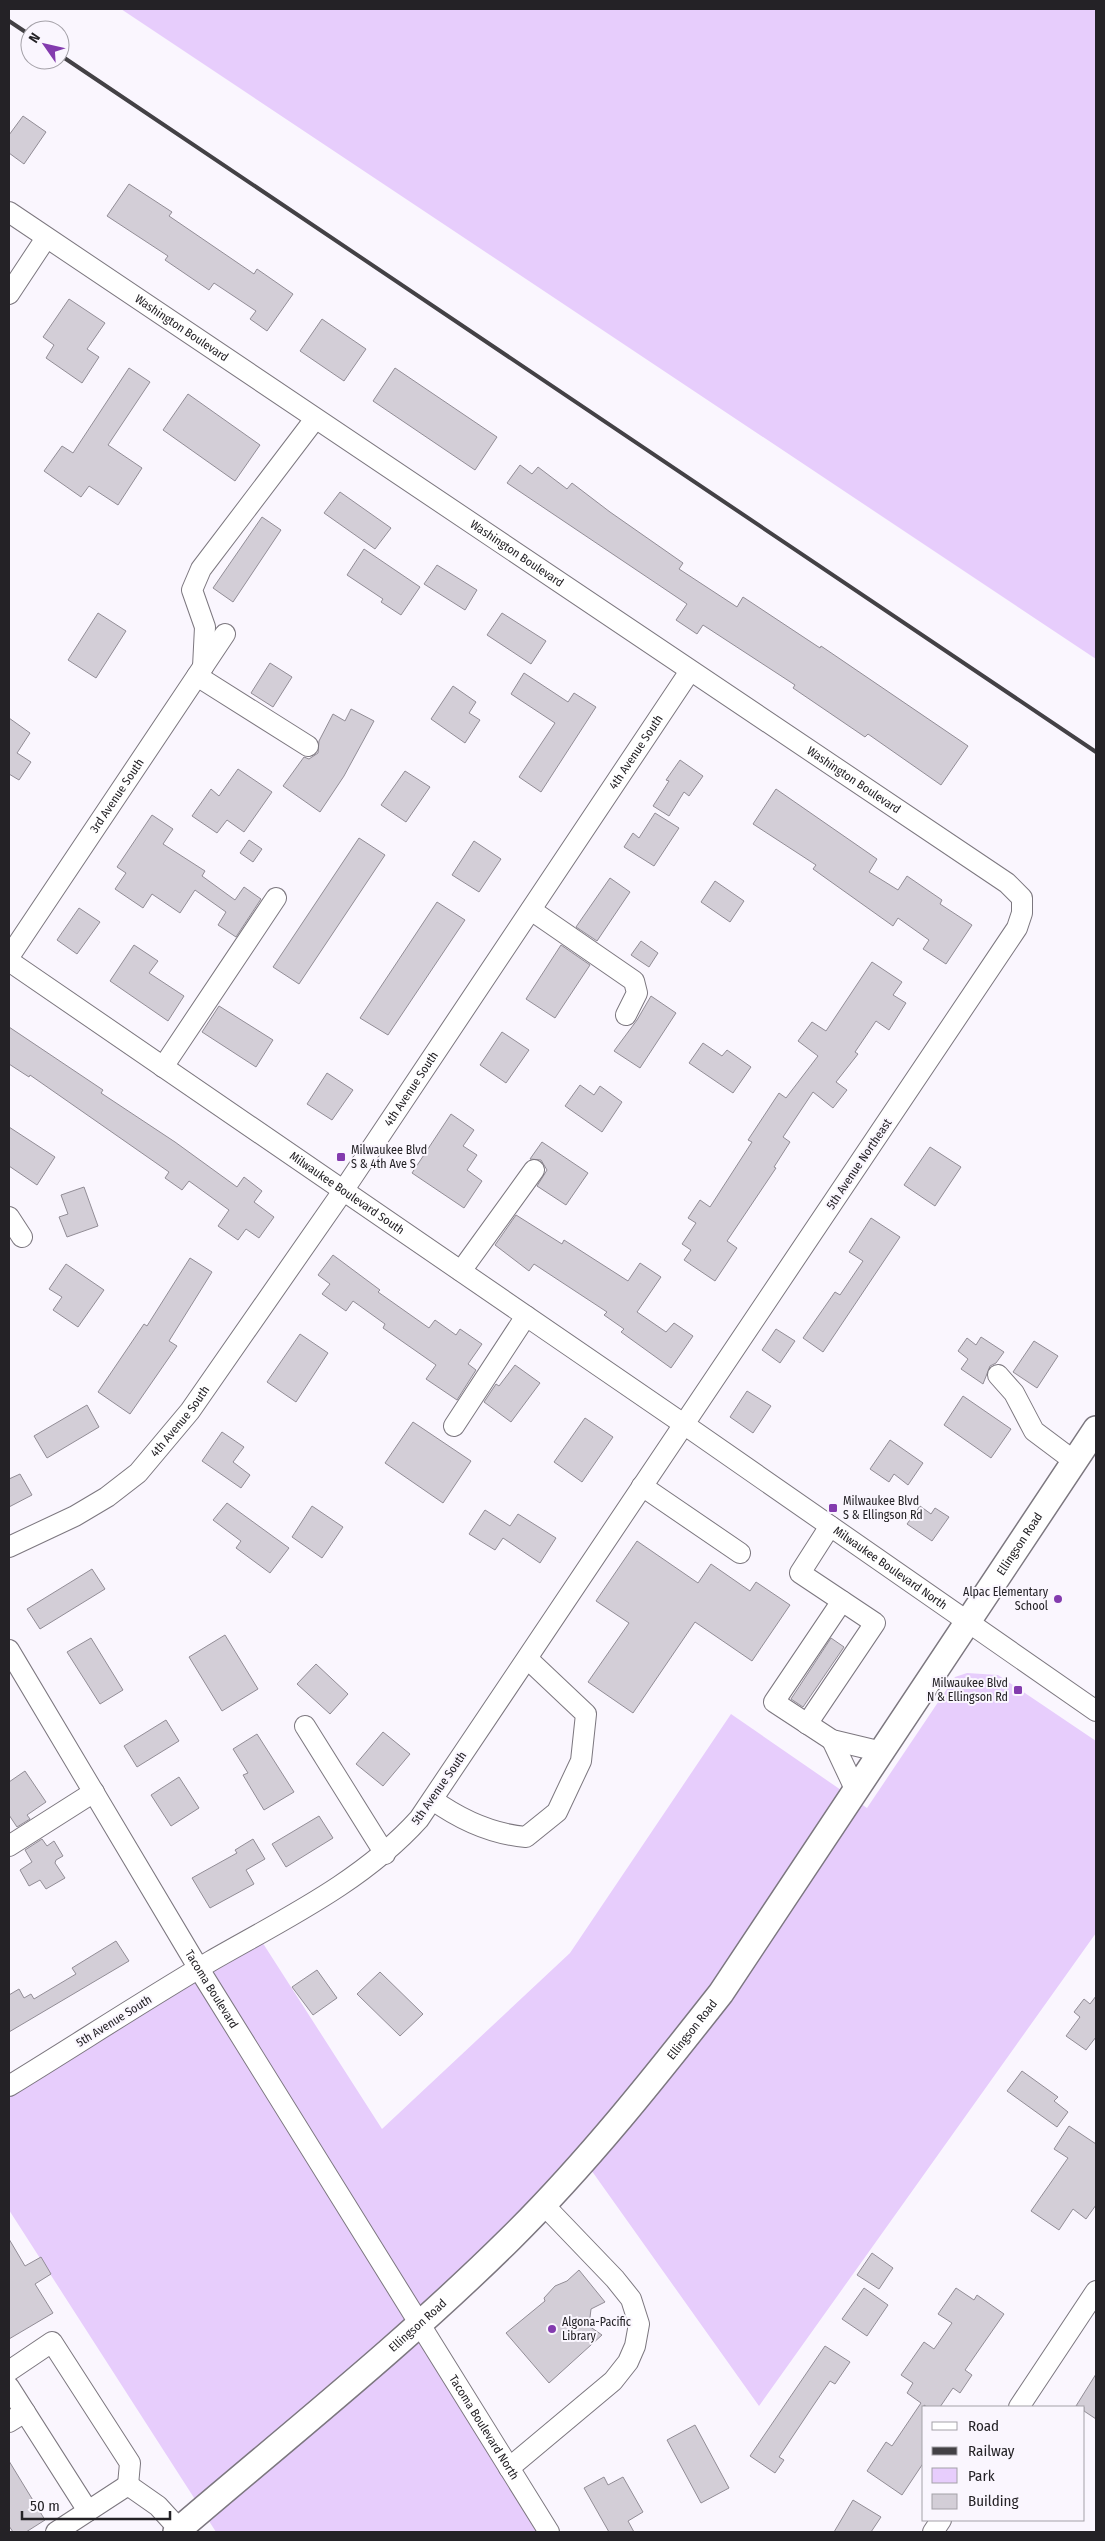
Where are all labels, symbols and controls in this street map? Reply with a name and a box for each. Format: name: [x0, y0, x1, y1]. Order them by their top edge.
north arrow: [20, 20, 70, 70]
text: N: [25, 30, 44, 46]
street label: Washington Boulevard: [132, 292, 231, 364]
street label: Washington Boulevard: [467, 517, 566, 590]
street label: 4th Avenue South: [606, 712, 666, 792]
street label: Washington Boulevard: [804, 744, 903, 816]
street label: 3rd Avenue South: [87, 756, 147, 835]
street label: 4th Avenue South: [381, 1049, 441, 1129]
street label: 5th Avenue Northeast: [824, 1116, 894, 1212]
place label: Milwaukee Blvd S & 4th Ave S: [351, 1143, 427, 1171]
street label: Milwaukee Boulevard South: [287, 1149, 407, 1237]
marker: Milwaukee Blvd S & 4th Ave S: [335, 1151, 347, 1163]
street label: 4th Avenue South: [148, 1383, 212, 1460]
place label: Milwaukee Blvd S & Ellingson Rd: [843, 1494, 923, 1522]
marker: Milwaukee Blvd S & Ellingson Rd: [827, 1502, 839, 1514]
street label: Ellingson Road: [994, 1510, 1045, 1578]
street label: Milwaukee Boulevard North: [831, 1523, 950, 1612]
place label: Alpac Elementary School: [963, 1585, 1049, 1613]
marker: Alpac Elementary School: [1052, 1593, 1064, 1605]
place label: Milwaukee Blvd N & Ellingson Rd: [927, 1676, 1008, 1704]
marker: Milwaukee Blvd N & Ellingson Rd: [1012, 1684, 1024, 1696]
street label: 5th Avenue South: [409, 1749, 469, 1827]
street label: Tacoma Boulevard: [182, 1947, 241, 2031]
street label: 5th Avenue South: [74, 1992, 154, 2050]
street label: Ellingson Road: [664, 1997, 720, 2062]
street label: Ellingson Road: [386, 2296, 449, 2355]
place label: Algona-Pacific Library: [562, 2315, 631, 2343]
marker: Algona-Pacific Library: [546, 2323, 558, 2335]
street label: Tacoma Boulevard North: [446, 2372, 522, 2482]
legend: [922, 2406, 1085, 2521]
text: Road: [968, 2417, 999, 2435]
text: Railway: [968, 2442, 1015, 2460]
text: Park: [968, 2467, 995, 2485]
scale bar: [22, 2488, 170, 2520]
text: Building: [968, 2492, 1019, 2510]
text: 50 m: [30, 2497, 60, 2515]

